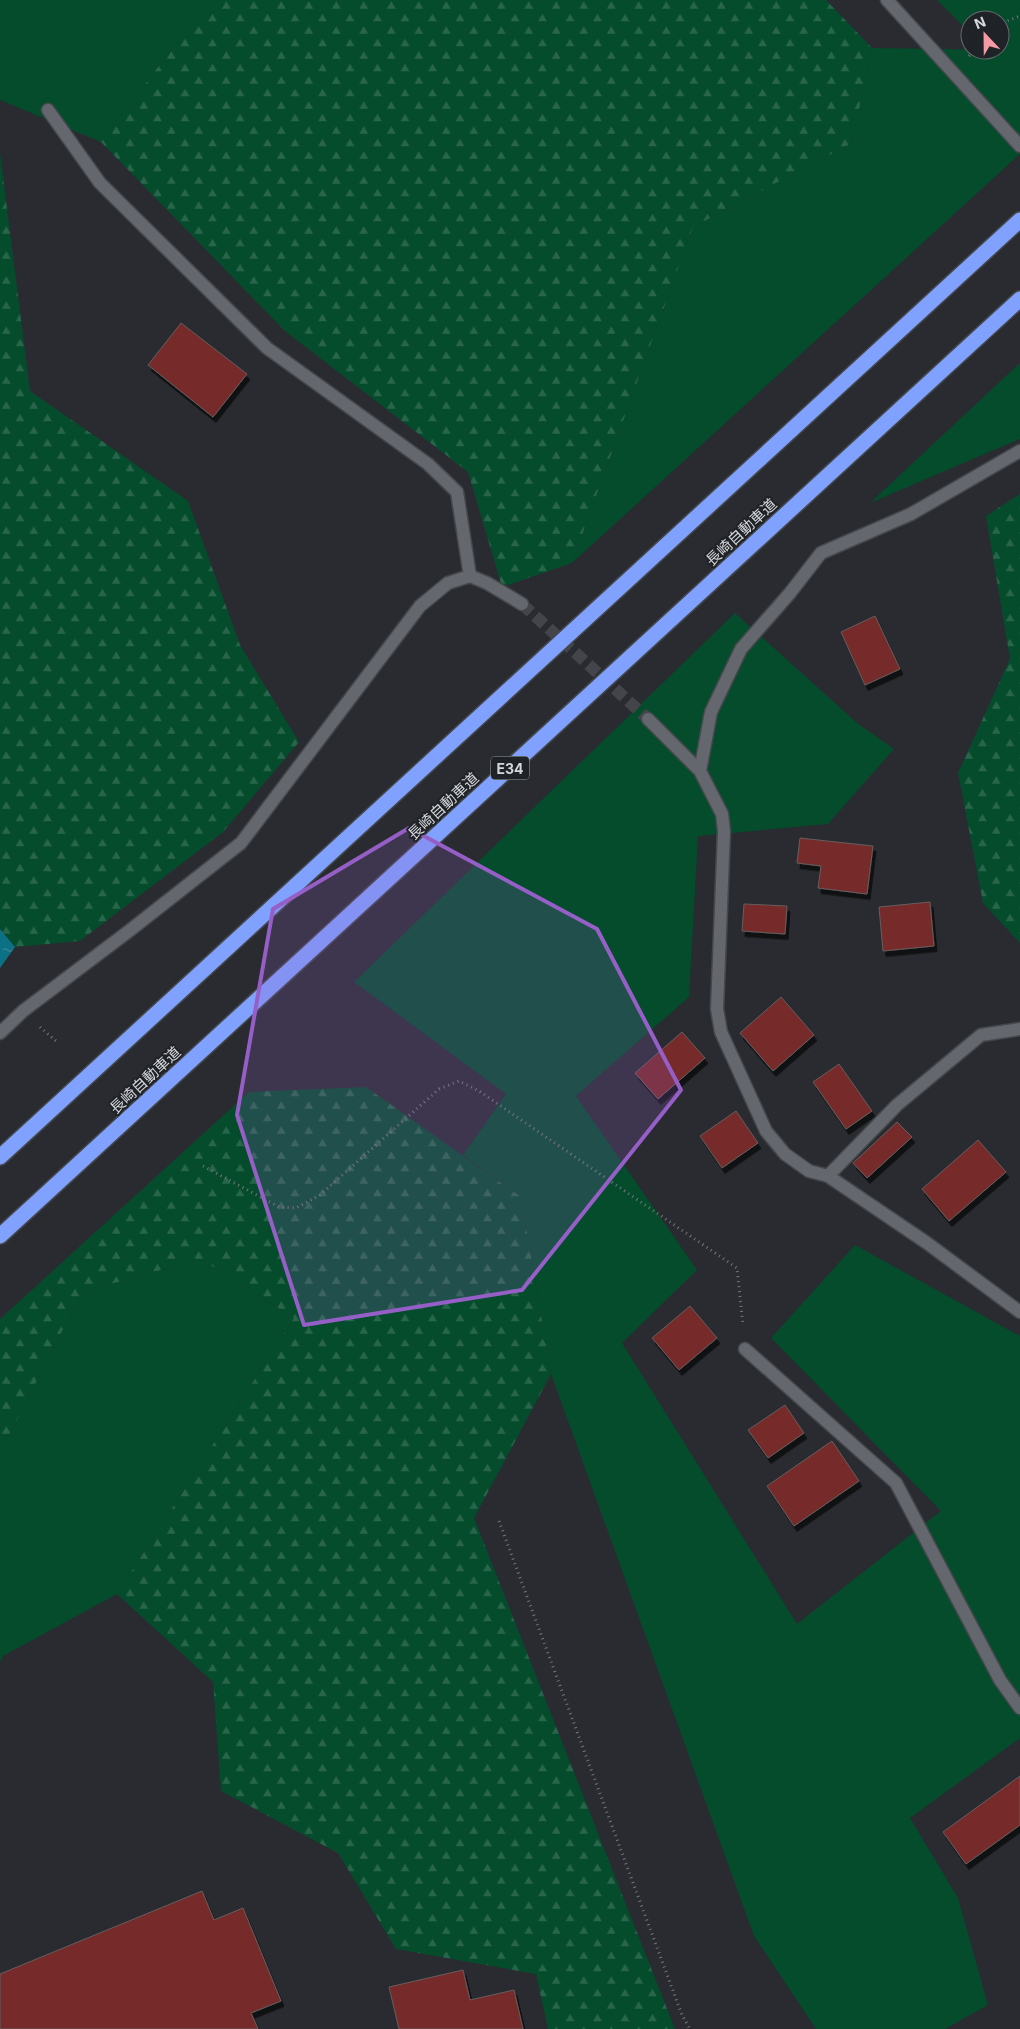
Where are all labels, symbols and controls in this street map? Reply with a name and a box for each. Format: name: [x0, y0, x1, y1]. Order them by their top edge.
north arrow: [960, 10, 1010, 60]
text: N: [972, 13, 988, 32]
street label: 長崎自動車道: [702, 494, 780, 570]
road number: E34: [491, 756, 529, 780]
street label: 長崎自動車道: [404, 768, 482, 844]
street label: 長崎自動車道: [106, 1042, 184, 1118]

